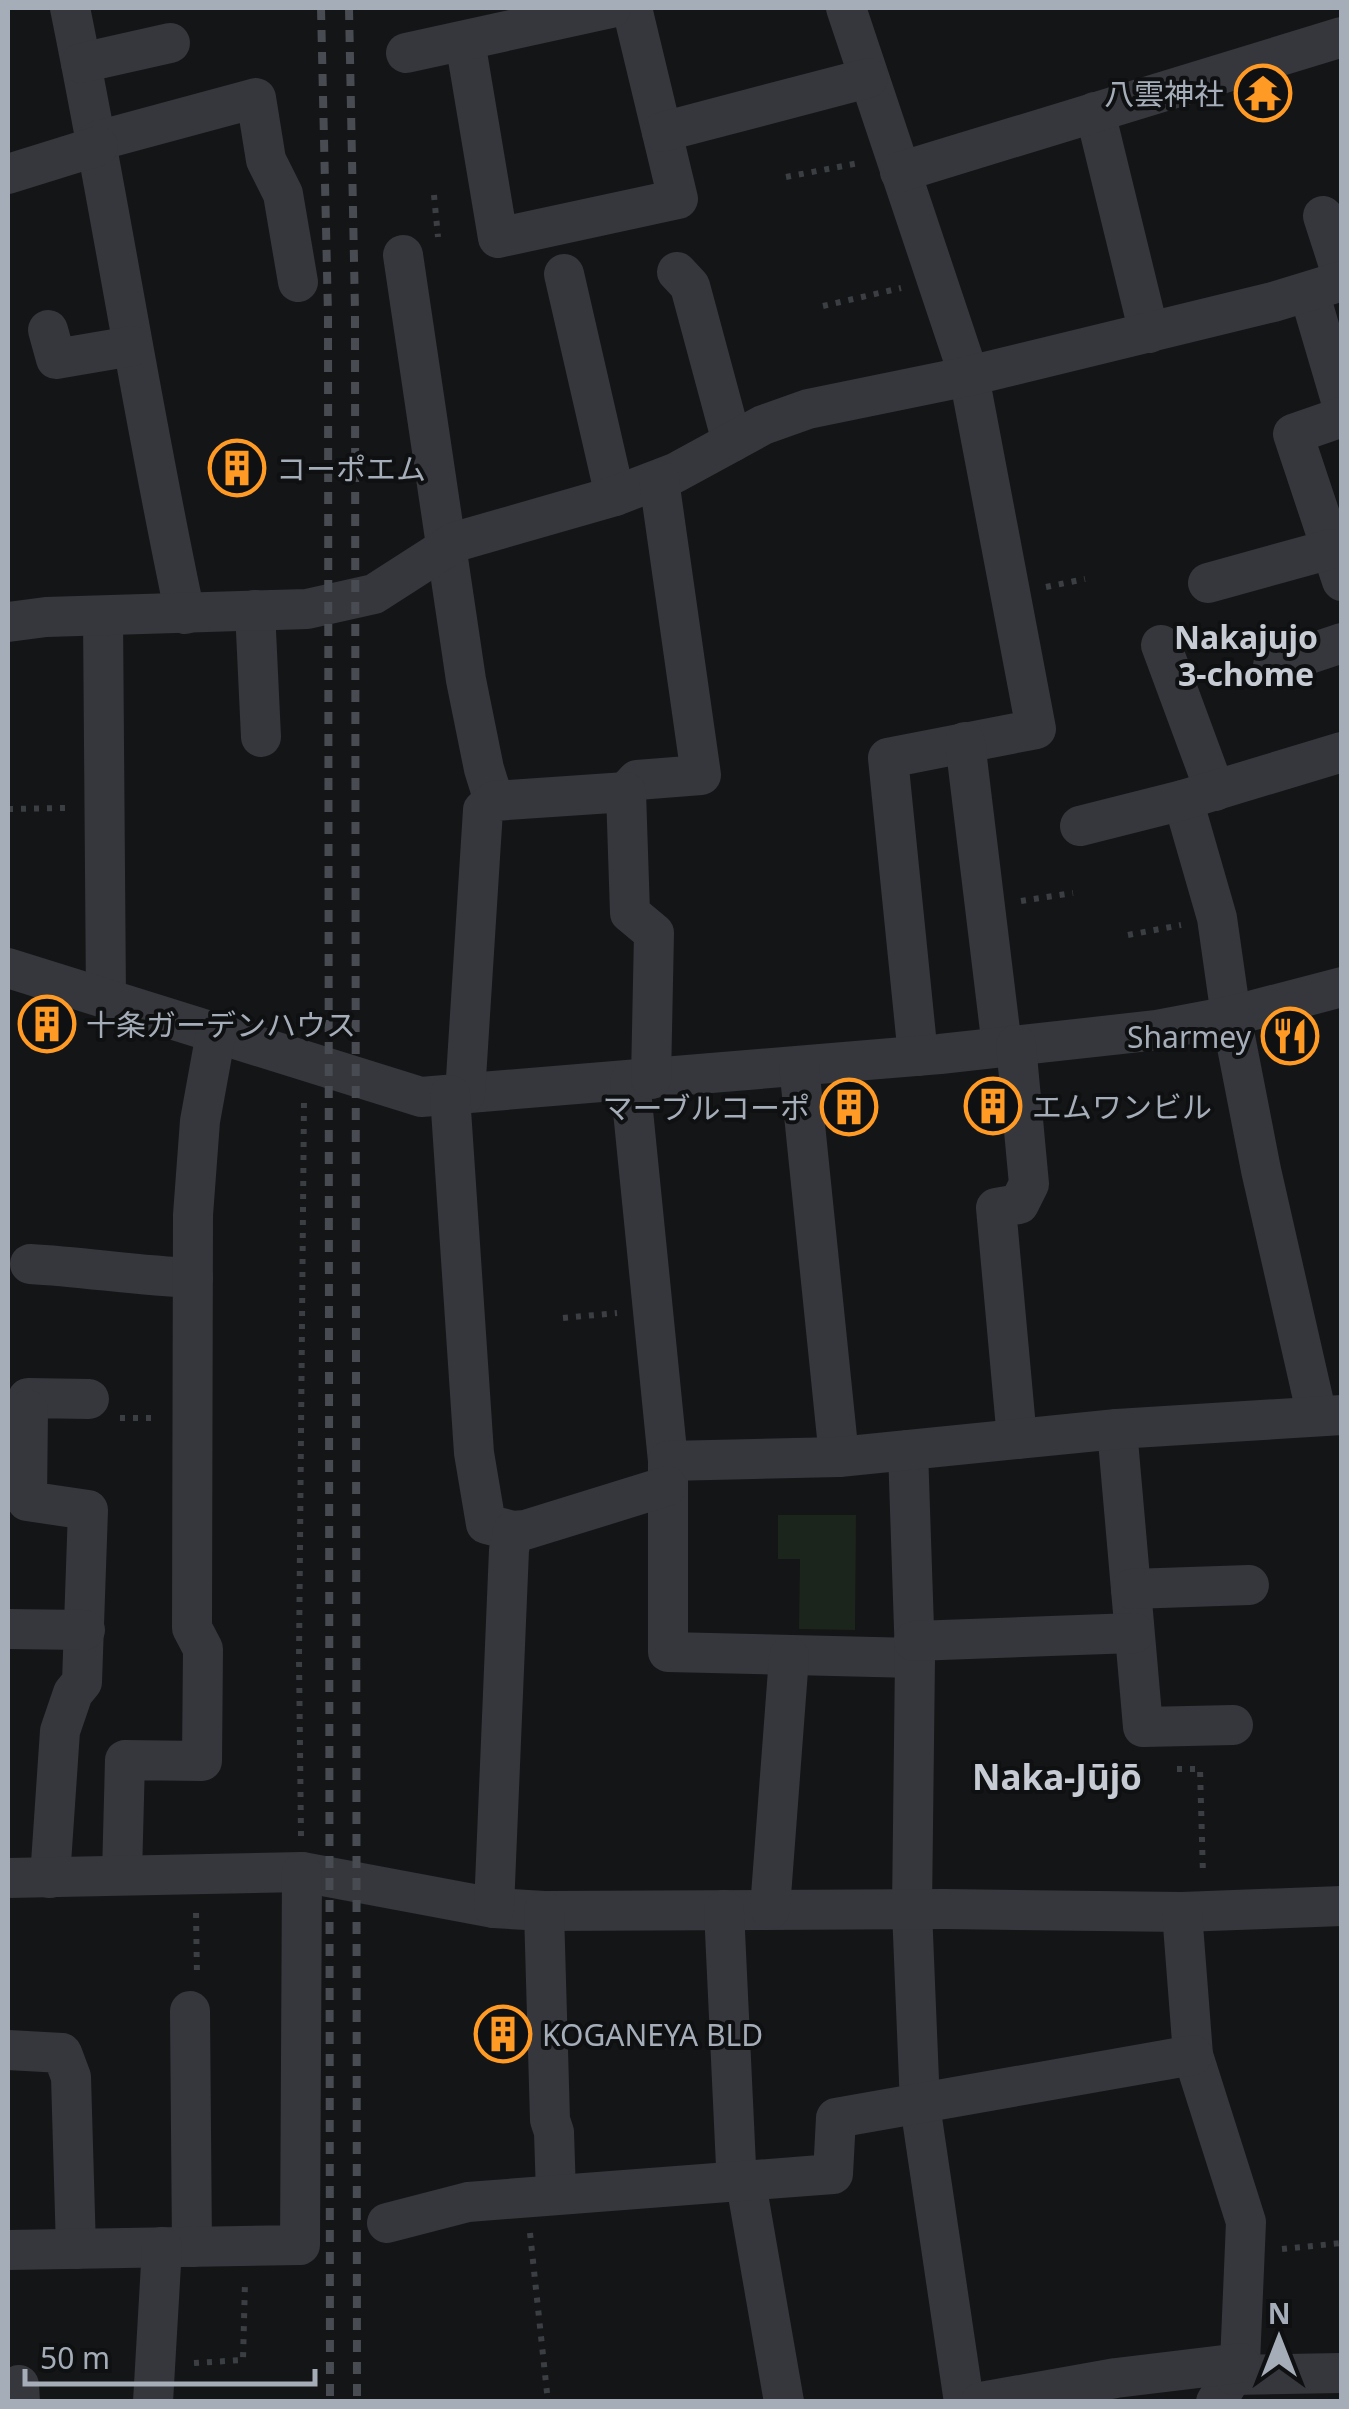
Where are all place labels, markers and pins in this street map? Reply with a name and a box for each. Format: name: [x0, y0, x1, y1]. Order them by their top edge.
temple icon: 八雲神社: [1233, 63, 1293, 123]
place label: 八雲神社: [1104, 73, 1224, 114]
building icon: コーポエム: [207, 438, 267, 498]
place label: コーポエム: [276, 448, 426, 489]
building icon: 十条ガーデンハウス: [17, 994, 77, 1054]
place label: 十条ガーデンハウス: [86, 1004, 356, 1045]
restaurant icon: Sharmey: [1260, 1006, 1320, 1066]
place label: Sharmey: [1127, 1016, 1252, 1057]
building icon: エムワンビル: [963, 1076, 1023, 1136]
building icon: マーブルコーポ: [819, 1077, 879, 1137]
place label: エムワンビル: [1032, 1086, 1212, 1127]
place label: マーブルコーポ: [602, 1087, 810, 1128]
building icon: KOGANEYA BLD: [473, 2004, 533, 2064]
place label: KOGANEYA BLD: [542, 2014, 763, 2055]

